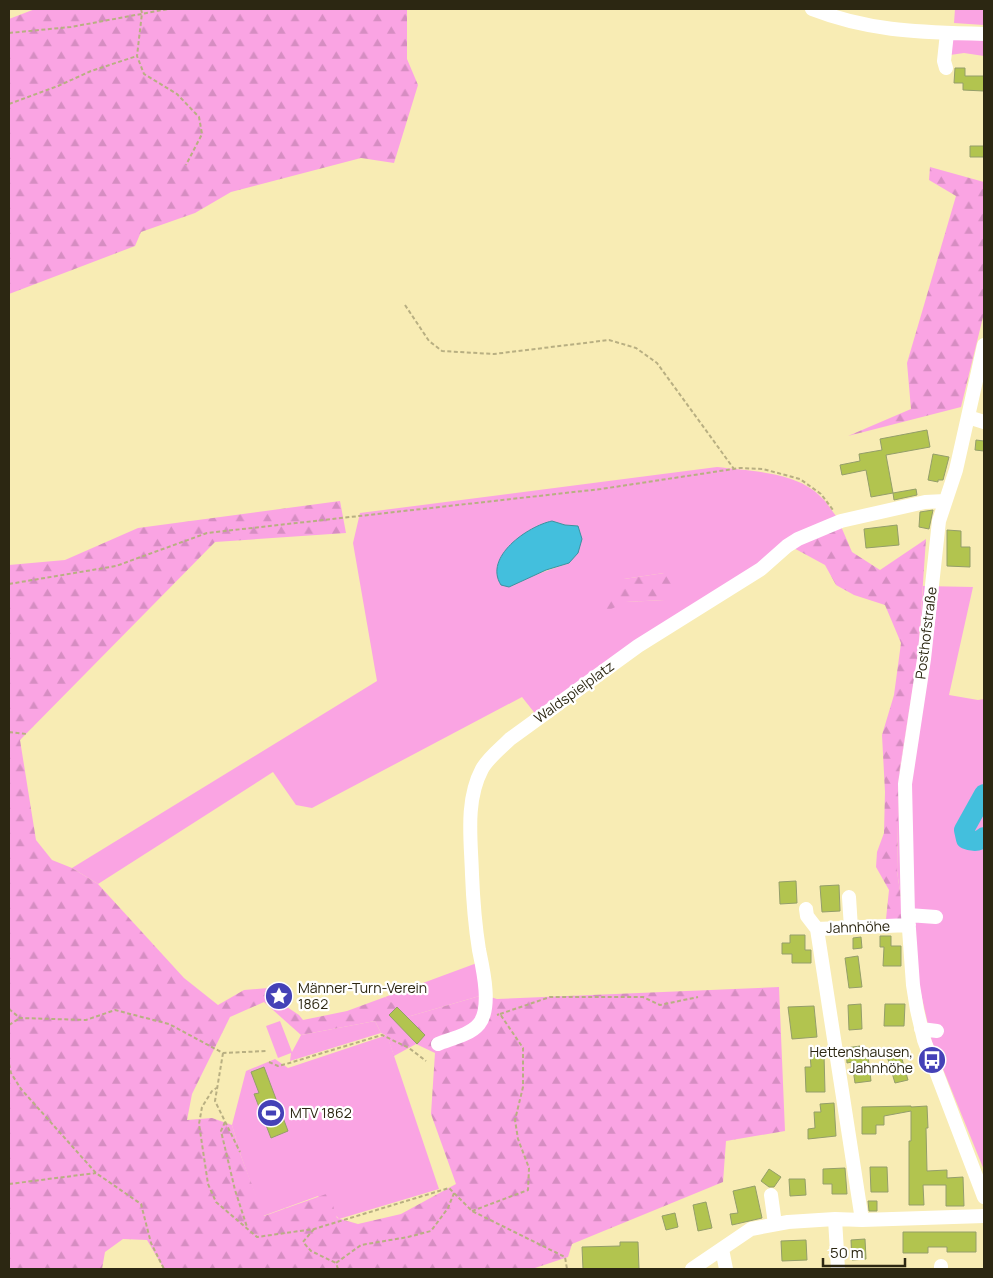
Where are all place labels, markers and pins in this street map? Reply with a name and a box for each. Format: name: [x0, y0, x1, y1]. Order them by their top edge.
place label: Männer-Turn-Verein 1862: [298, 978, 427, 1013]
place icon: Männer-Turn-Verein 1862: [264, 981, 294, 1011]
place label: Hettenshausen, Jahnhöhe: [809, 1042, 913, 1077]
bus stop icon: Hettenshausen, Jahnhöhe: [917, 1045, 947, 1075]
sports icon: MTV 1862: [256, 1098, 286, 1128]
place label: MTV 1862: [290, 1103, 352, 1122]

